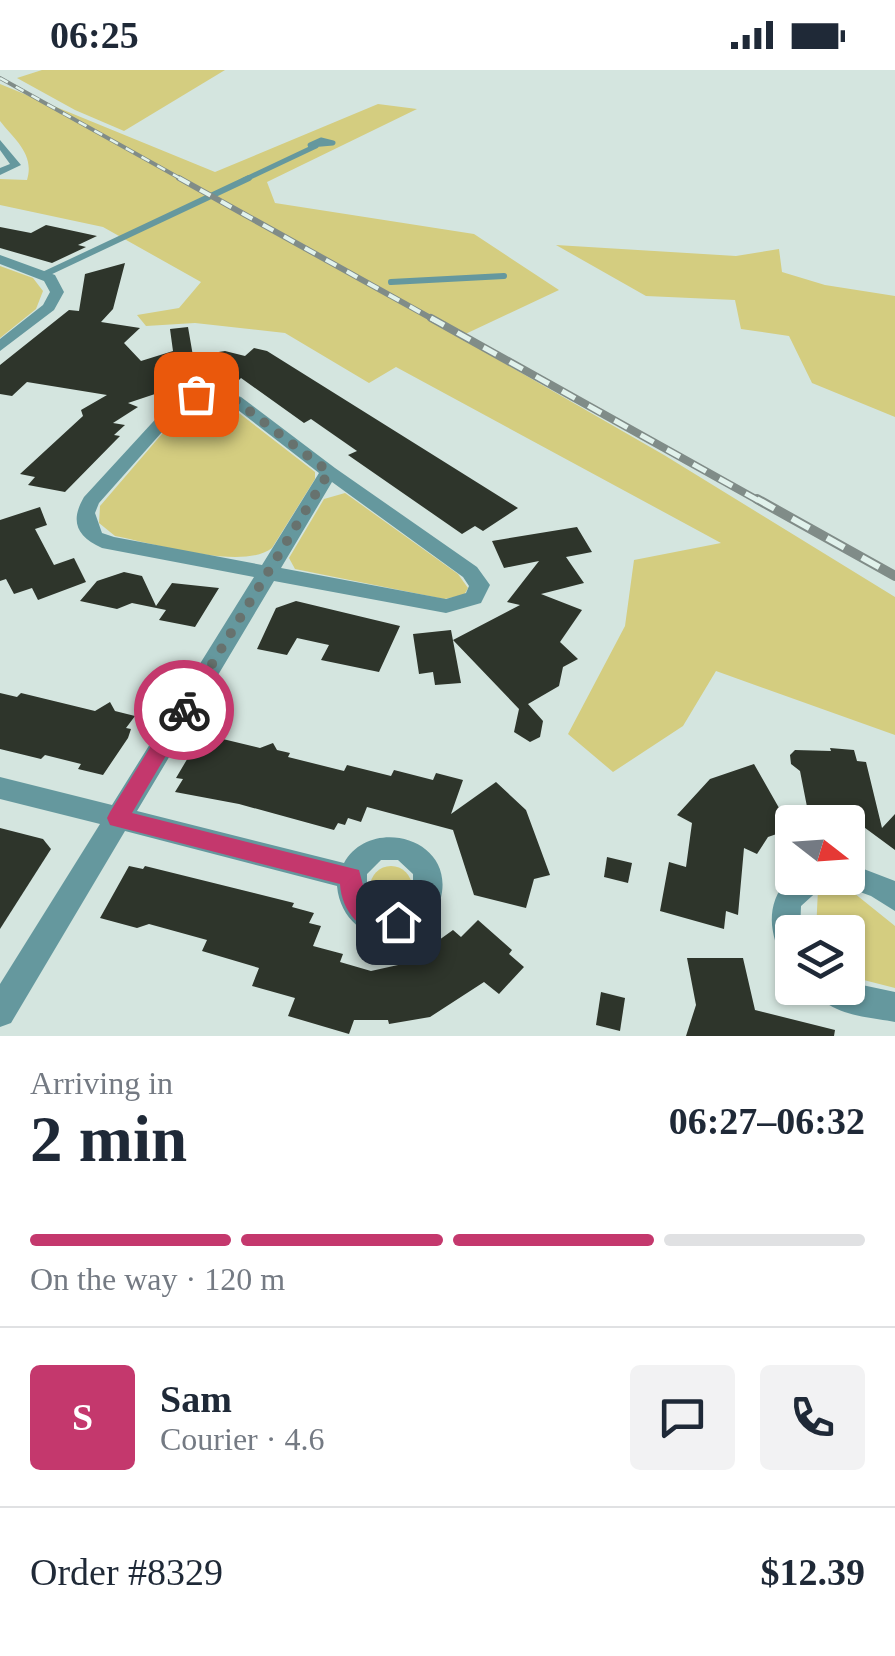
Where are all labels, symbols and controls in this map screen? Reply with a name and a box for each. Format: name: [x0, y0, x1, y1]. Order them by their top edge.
text: 06:25: [50, 14, 139, 56]
pin: [154, 352, 239, 437]
icon: bag: [169, 367, 224, 422]
courier: [134, 660, 234, 760]
icon: bike: [157, 683, 212, 738]
north arrow: [775, 805, 865, 895]
map controls: [775, 805, 865, 1005]
pin: [356, 880, 441, 965]
icon: home: [371, 895, 426, 950]
button: layers: [775, 915, 865, 1005]
text: Arriving in: [30, 1065, 173, 1101]
text: 06:27–06:32: [669, 1100, 865, 1142]
text: 2 min: [30, 1103, 187, 1175]
text: On the way · 120 m: [30, 1261, 285, 1297]
button: chat: [630, 1365, 735, 1470]
button: phone: [760, 1365, 865, 1470]
text: Sam: [160, 1378, 232, 1420]
text: S: [72, 1396, 93, 1438]
text: Courier · 4.6: [160, 1421, 324, 1457]
text: Order #8329: [30, 1551, 223, 1593]
text: $12.39: [761, 1551, 865, 1593]

